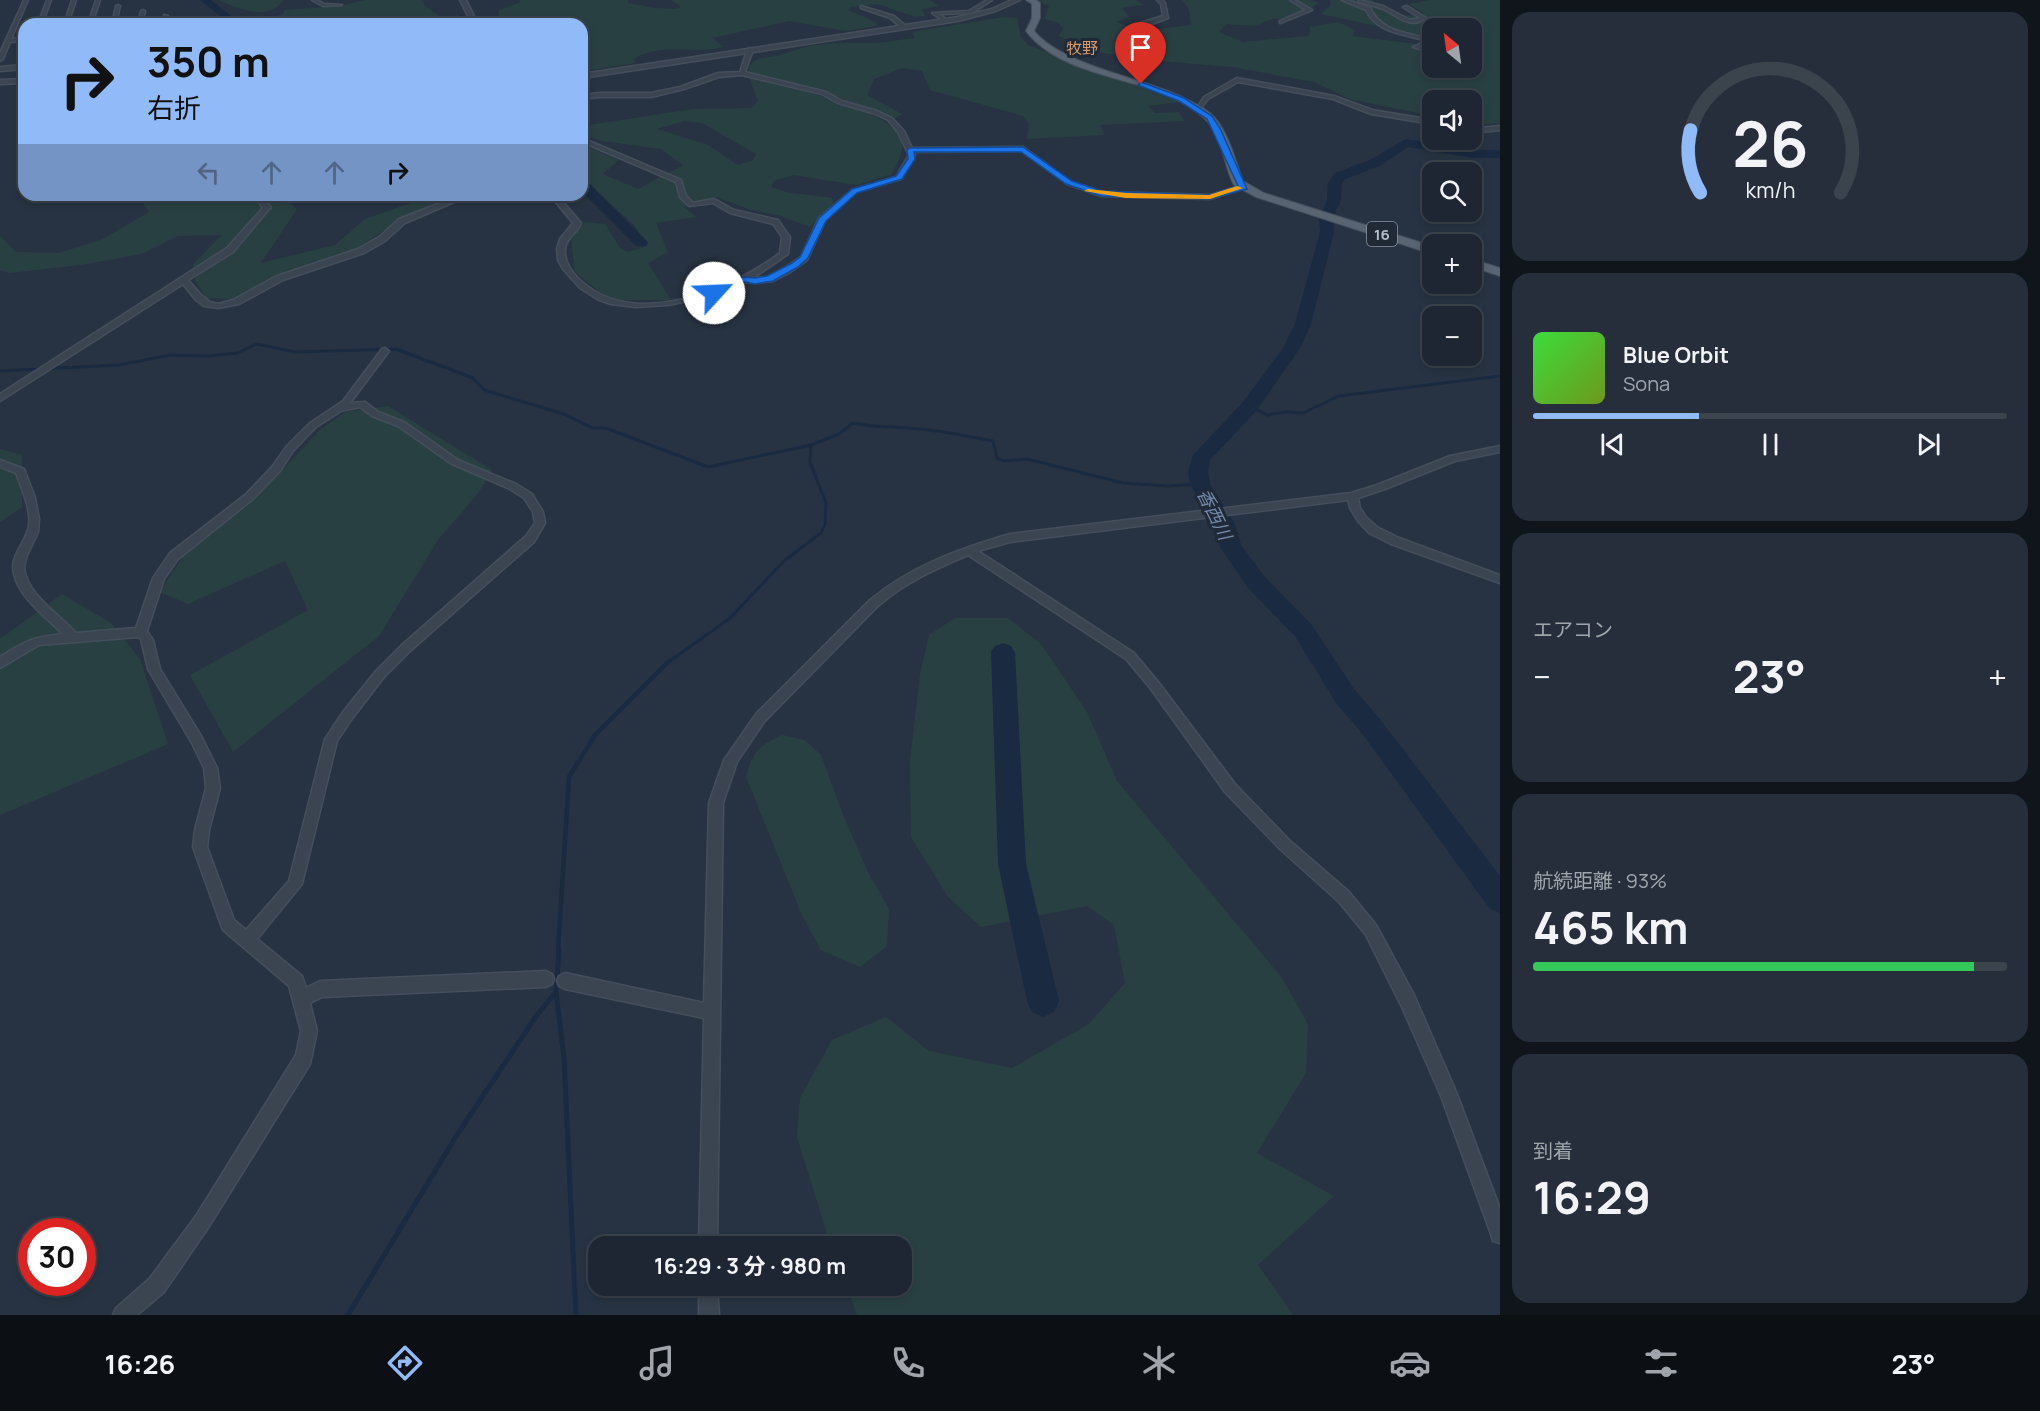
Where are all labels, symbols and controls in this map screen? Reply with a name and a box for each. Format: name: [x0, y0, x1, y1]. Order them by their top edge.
north arrow: [1422, 18, 1482, 78]
map controls: [1422, 18, 1482, 366]
pin: [1115, 22, 1166, 84]
icon: arrive: [1124, 31, 1157, 64]
text: 350 m: [147, 32, 270, 90]
district label: 牧野: [1066, 37, 1098, 59]
icon: right: [48, 42, 126, 120]
text: 右折: [147, 89, 201, 126]
button: sound: [1422, 90, 1482, 150]
text: 26: [1732, 100, 1808, 186]
icon: left: [192, 156, 225, 189]
icon: ahead: [255, 156, 288, 189]
icon: ahead: [318, 156, 351, 189]
icon: right: [381, 156, 414, 189]
button: search: [1422, 162, 1482, 222]
text: km/h: [1745, 176, 1795, 205]
road number: 16: [1367, 222, 1397, 246]
button: +: [1422, 234, 1482, 294]
position arrow: [682, 261, 746, 325]
button: −: [1422, 306, 1482, 366]
text: Blue Orbit: [1623, 340, 1729, 370]
text: Sona: [1623, 370, 1670, 397]
icon: previous: [1596, 428, 1629, 461]
icon: pause: [1754, 428, 1787, 461]
icon: next: [1912, 428, 1945, 461]
water label: 香西川: [1192, 484, 1238, 545]
text: エアコン: [1533, 616, 1613, 643]
text: 23°: [1733, 645, 1806, 707]
text: −: [1533, 654, 1551, 699]
text: +: [1988, 654, 2007, 699]
text: 航続距離 · 93%: [1533, 867, 1667, 894]
text: 465 km: [1533, 896, 1688, 958]
text: 到着: [1533, 1137, 1573, 1164]
text: 16:29: [1533, 1166, 1651, 1228]
speed limit sign: 30: [18, 1218, 96, 1296]
text: 16:29 · 3 分 · 980 m: [654, 1251, 846, 1281]
icon: directions: [384, 1342, 426, 1384]
icon: music: [636, 1342, 678, 1384]
icon: phone: [887, 1342, 929, 1384]
icon: climate: [1138, 1342, 1180, 1384]
icon: car: [1389, 1342, 1431, 1384]
icon: filters: [1640, 1342, 1682, 1384]
text: 16:26: [105, 1345, 175, 1382]
text: 23°: [1891, 1345, 1935, 1382]

